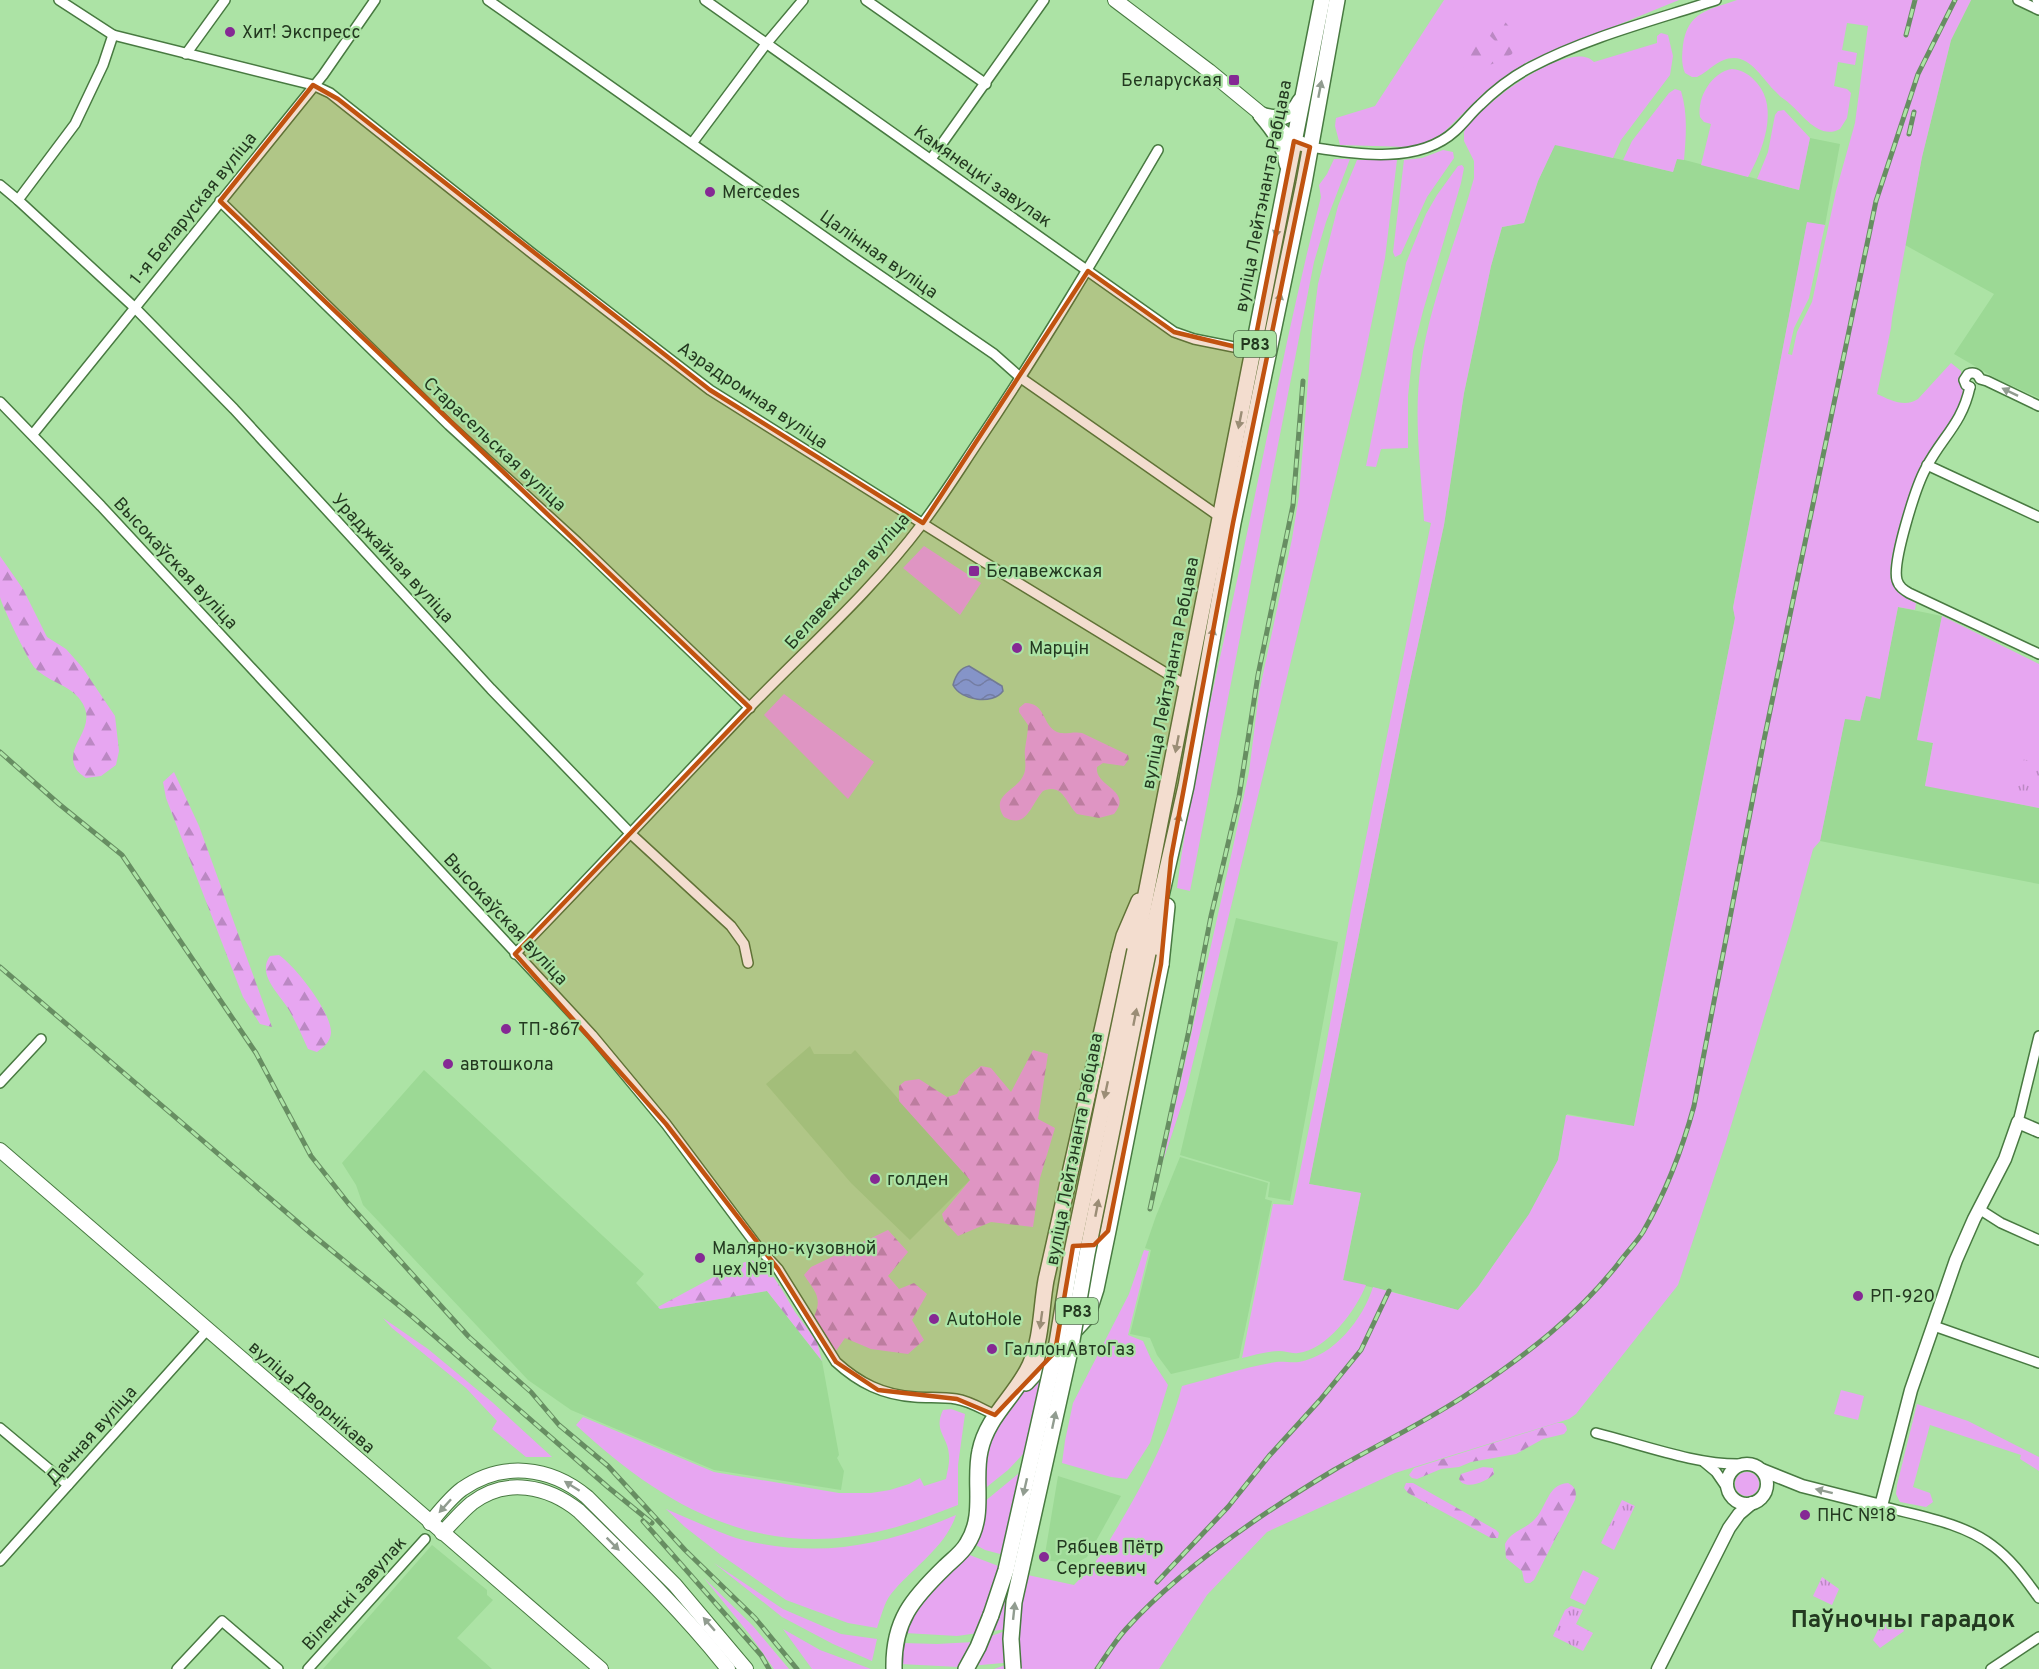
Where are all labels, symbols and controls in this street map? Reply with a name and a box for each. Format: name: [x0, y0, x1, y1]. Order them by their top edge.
place label: Хит! Экспресс: [242, 22, 360, 45]
marker: Хит! Экспресс: [223, 25, 237, 39]
place label: Беларуская: [1121, 70, 1222, 93]
marker: Беларуская: [1227, 73, 1241, 87]
street label: вуліца Лейтэнанта Рабцава: [1231, 78, 1298, 314]
one-way arrow: [1316, 79, 1325, 98]
street label: Камянецкі завулак: [908, 121, 1056, 234]
street label: 1-я Беларуская вуліца: [126, 128, 263, 290]
place label: Mercedes: [722, 182, 800, 205]
marker: Mercedes: [703, 185, 717, 199]
street label: Цалінная вуліца: [814, 206, 942, 305]
one-way arrow: [1272, 219, 1281, 238]
one-way arrow: [1275, 291, 1284, 310]
road number: Р83: [1234, 331, 1276, 357]
street label: Аэрадромная вуліца: [673, 337, 832, 455]
street label: Старасельская вуліца: [418, 373, 570, 517]
one-way arrow: [2001, 387, 2018, 396]
one-way arrow: [1234, 411, 1244, 429]
street label: Ураджайная вуліца: [326, 489, 458, 629]
street label: Высокаўская вуліца: [108, 493, 242, 635]
street label: Белавежская вуліца: [781, 509, 916, 655]
street label: вуліца Лейтэнанта Рабцава: [1138, 555, 1205, 791]
place label: Белавежская: [986, 561, 1102, 584]
marker: Белавежская: [967, 564, 981, 578]
one-way arrow: [1208, 627, 1217, 646]
place label: Марцін: [1029, 638, 1089, 661]
marker: Марцін: [1010, 641, 1024, 655]
one-way arrow: [1171, 734, 1181, 753]
one-way arrow: [1174, 813, 1184, 831]
street label: Высокаўская вуліца: [438, 849, 572, 991]
one-way arrow: [1131, 1008, 1141, 1026]
place label: ТП-867: [518, 1019, 580, 1042]
marker: ТП-867: [499, 1022, 513, 1036]
street label: вуліца Лейтэнанта Рабцава: [1042, 1031, 1109, 1267]
place label: автошкола: [460, 1054, 554, 1077]
marker: автошкола: [441, 1057, 455, 1071]
one-way arrow: [1101, 1081, 1110, 1100]
place label: голден: [887, 1169, 948, 1192]
marker: голден: [868, 1172, 882, 1186]
one-way arrow: [1093, 1199, 1102, 1218]
place label: Малярно-кузовной цех №1: [712, 1238, 876, 1282]
marker: Малярно-кузовной цех №1: [693, 1251, 707, 1265]
place label: РП-920: [1870, 1286, 1935, 1309]
marker: РП-920: [1851, 1289, 1865, 1303]
road number: Р83: [1056, 1298, 1098, 1324]
place label: AutoHole: [946, 1309, 1022, 1332]
one-way arrow: [1036, 1311, 1045, 1330]
marker: AutoHole: [927, 1312, 941, 1326]
street label: вуліца Дворнікава: [243, 1337, 379, 1459]
place label: ГаллонАвтоГаз: [1004, 1339, 1135, 1362]
marker: ГаллонАвтоГаз: [985, 1342, 999, 1356]
street label: Дачная вуліца: [42, 1382, 143, 1490]
one-way arrow: [1050, 1411, 1060, 1429]
one-way arrow: [1020, 1478, 1029, 1497]
one-way arrow: [564, 1480, 580, 1491]
one-way arrow: [1815, 1486, 1833, 1496]
one-way arrow: [439, 1498, 452, 1513]
place label: ПНС №18: [1817, 1505, 1896, 1528]
marker: ПНС №18: [1798, 1508, 1812, 1522]
street label: Віленскі завулак: [298, 1532, 412, 1656]
one-way arrow: [606, 1537, 620, 1551]
place label: Рябцев Пётр Сергеевич: [1056, 1537, 1164, 1581]
marker: Рябцев Пётр Сергеевич: [1037, 1550, 1051, 1564]
one-way arrow: [1009, 1601, 1019, 1620]
district label: Паўночны гарадок: [1791, 1606, 2015, 1636]
one-way arrow: [702, 1616, 716, 1631]

